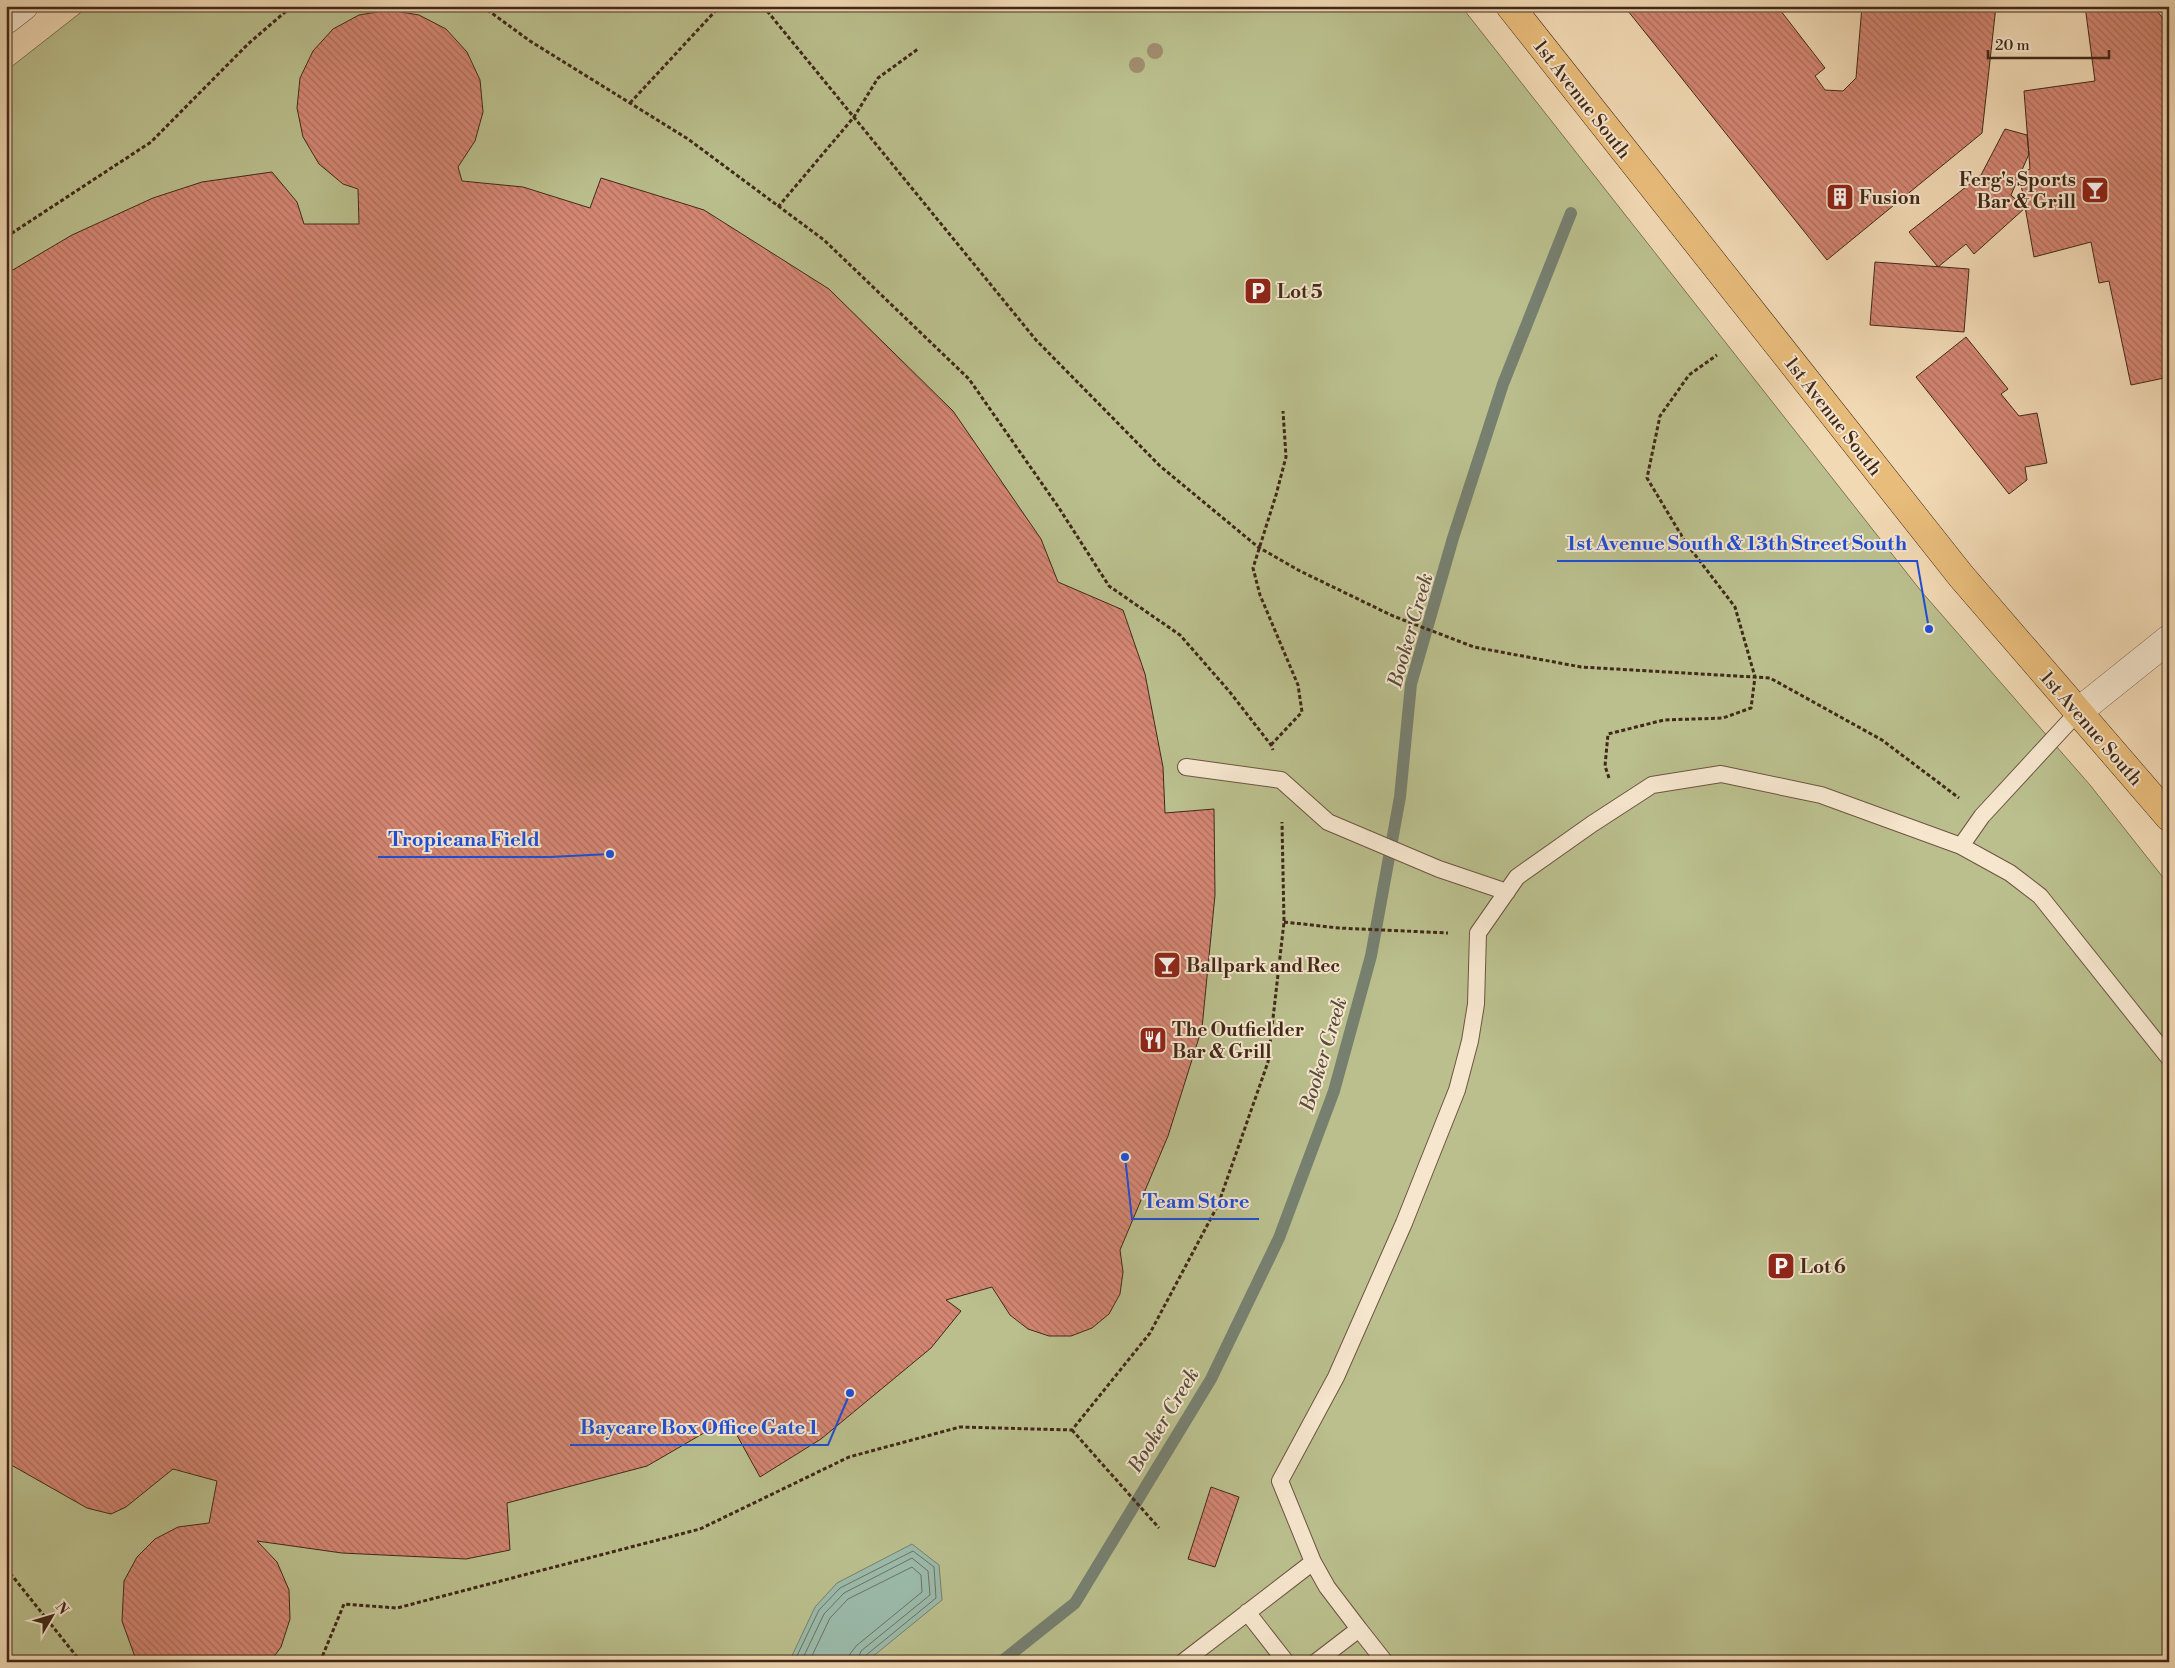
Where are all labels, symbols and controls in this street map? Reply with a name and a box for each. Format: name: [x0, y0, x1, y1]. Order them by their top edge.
scale bar: [1988, 28, 2109, 60]
street label: 1st Avenue South: [1528, 35, 1636, 164]
text: 20 m: [1995, 36, 2030, 55]
place label: Ferg's Sports Bar & Grill: [1959, 168, 2076, 214]
bar icon: Ferg's Sports Bar & Grill: [2080, 175, 2110, 205]
building icon: Fusion: [1825, 182, 1855, 212]
place label: Fusion: [1859, 186, 1921, 210]
parking icon: Lot 5: [1243, 276, 1273, 306]
place label: Lot 5: [1277, 280, 1323, 304]
street label: 1st Avenue South: [1779, 352, 1887, 481]
callout: 1st Avenue South & 13th Street South: [1557, 526, 1917, 561]
text: 1st Avenue South & 13th Street South: [1567, 532, 1908, 557]
water label: Booker Creek: [1383, 570, 1440, 691]
street label: 1st Avenue South: [2035, 666, 2148, 791]
callout: Tropicana Field: [378, 822, 550, 857]
text: Tropicana Field: [388, 828, 540, 853]
bar icon: Ballpark and Rec: [1152, 950, 1182, 980]
place label: Ballpark and Rec: [1186, 954, 1340, 978]
water label: Booker Creek: [1295, 994, 1354, 1115]
place label: The Outfielder Bar & Grill: [1172, 1018, 1305, 1064]
restaurant icon: The Outfielder Bar & Grill: [1138, 1025, 1168, 1055]
callout: Team Store: [1132, 1184, 1259, 1219]
text: Team Store: [1143, 1190, 1250, 1215]
parking icon: Lot 6: [1766, 1251, 1796, 1281]
place label: Lot 6: [1800, 1255, 1846, 1279]
water label: Booker Creek: [1123, 1364, 1205, 1479]
callout: Baycare Box Office Gate 1: [570, 1410, 828, 1445]
text: Baycare Box Office Gate 1: [580, 1416, 818, 1441]
north arrow: [28, 1590, 78, 1640]
text: N: [51, 1599, 72, 1619]

